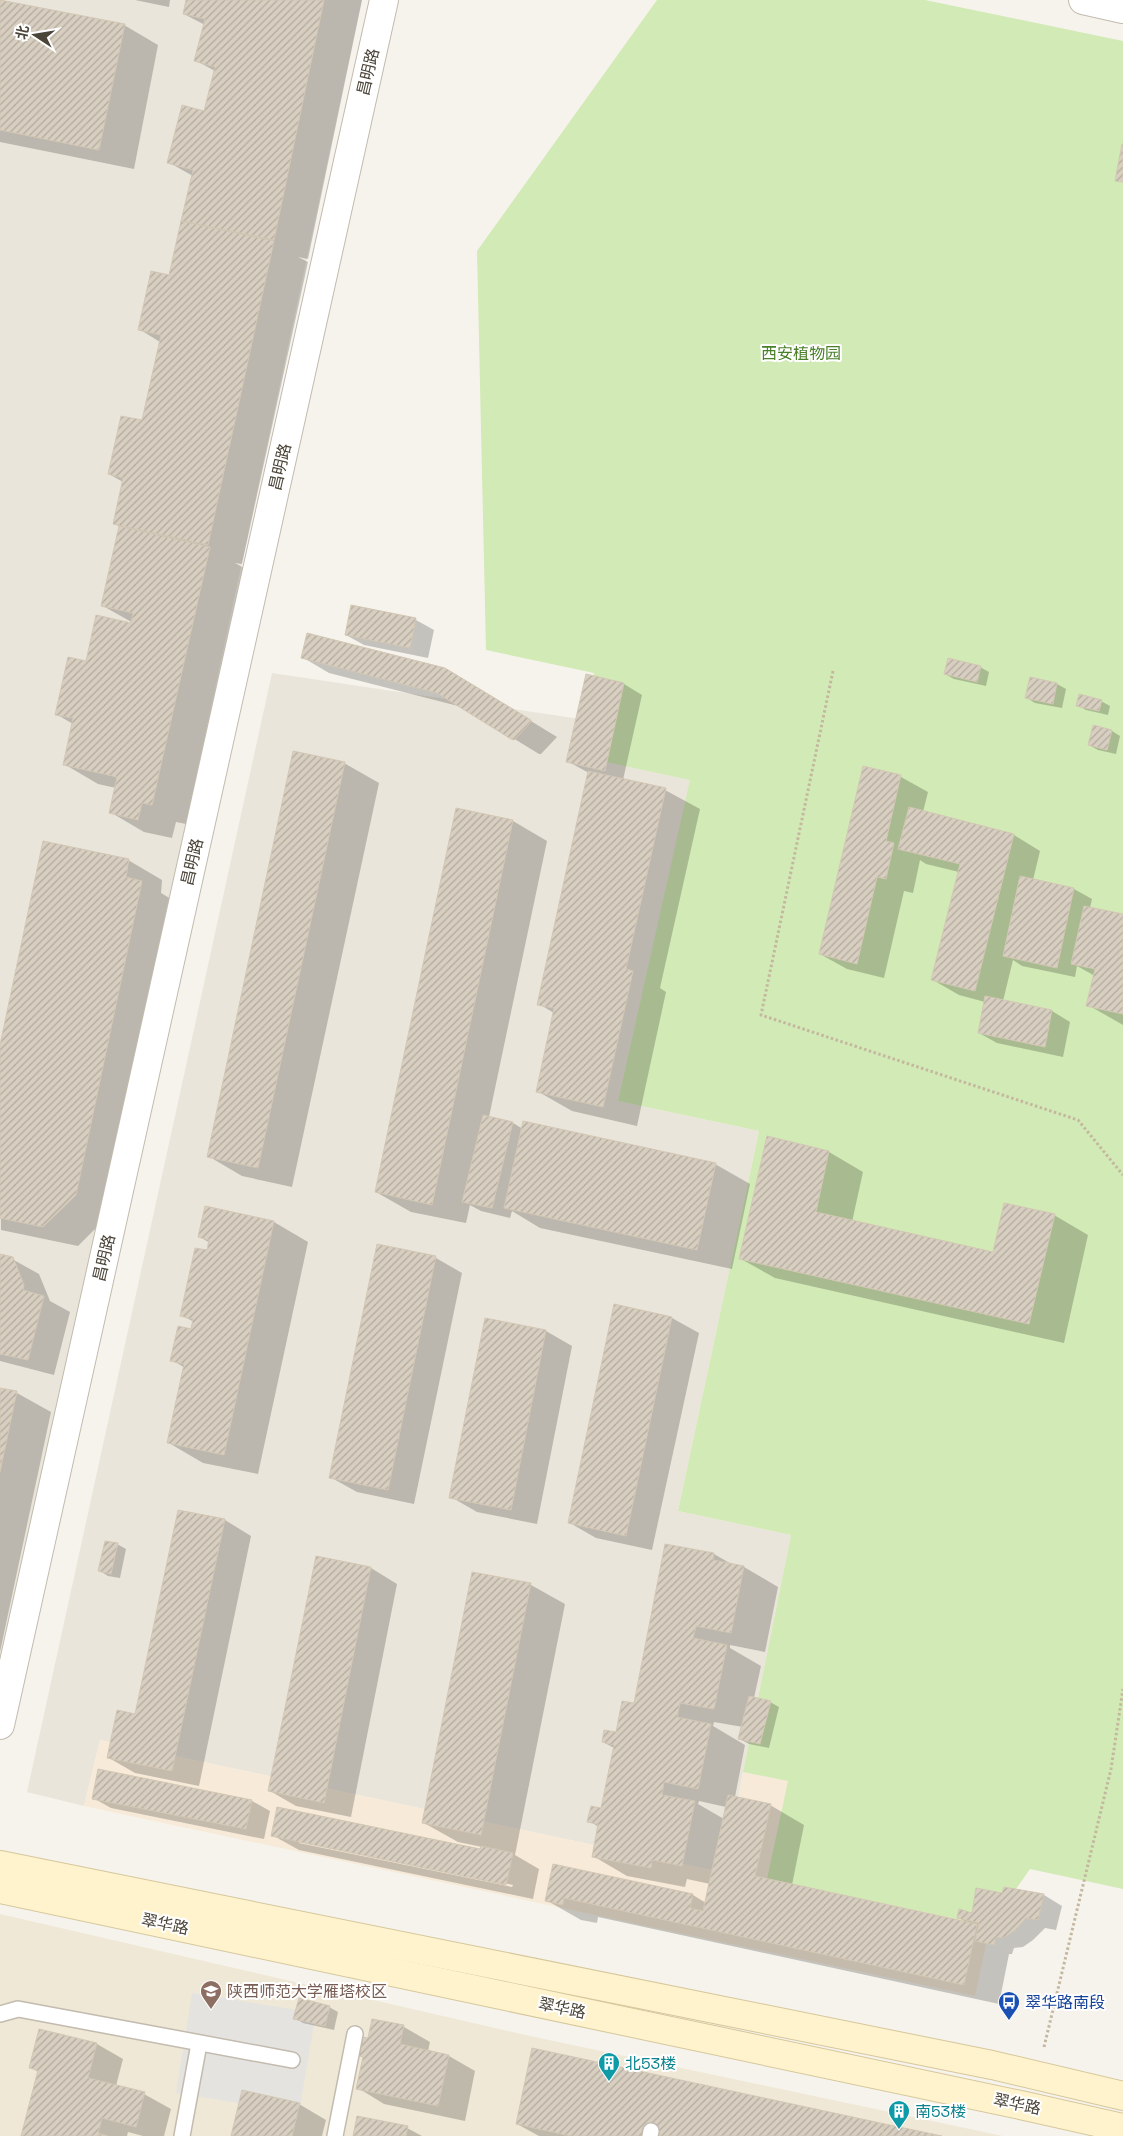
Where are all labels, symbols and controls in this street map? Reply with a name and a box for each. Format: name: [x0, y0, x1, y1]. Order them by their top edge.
north arrow: [10, 10, 60, 60]
text: 北: [12, 24, 33, 41]
street label: 昌明路: [352, 46, 384, 98]
park label: 西安植物园: [761, 343, 841, 364]
street label: 昌明路: [264, 441, 296, 493]
street label: 昌明路: [176, 836, 208, 888]
street label: 昌明路: [88, 1232, 120, 1284]
street label: 翠华路: [139, 1909, 191, 1939]
school or university icon: 陕西师范大学雁塔校区: [199, 1979, 223, 2010]
place label: 陕西师范大学雁塔校区: [227, 1981, 387, 2002]
bus stop icon: 翠华路南段: [997, 1990, 1021, 2021]
place label: 翠华路南段: [1025, 1992, 1105, 2013]
street label: 翠华路: [536, 1993, 588, 2023]
building icon: 北53楼: [597, 2051, 621, 2082]
place label: 北53楼: [625, 2053, 676, 2074]
street label: 翠华路: [991, 2089, 1043, 2119]
building icon: 南53楼: [887, 2099, 911, 2130]
place label: 南53楼: [915, 2101, 966, 2122]

